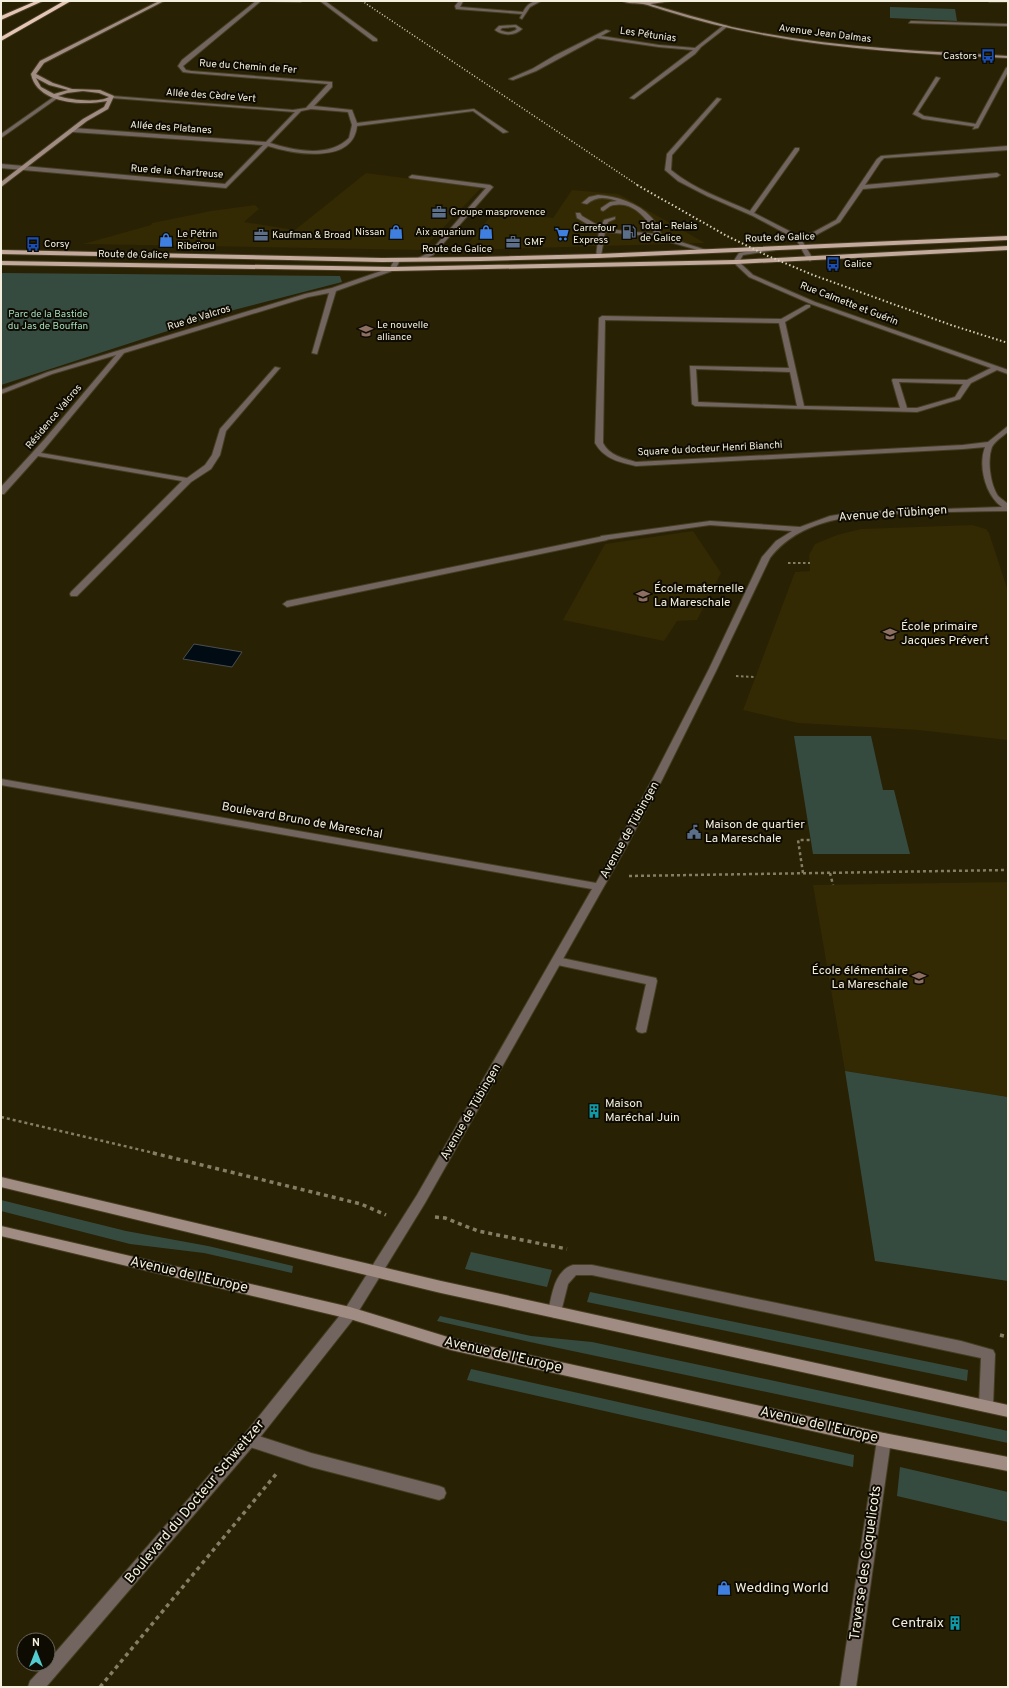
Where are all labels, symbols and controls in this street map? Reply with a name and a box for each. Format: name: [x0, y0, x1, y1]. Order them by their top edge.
street label: Avenue Jean Dalmas: [778, 22, 872, 46]
street label: Les Pétunias: [619, 25, 677, 45]
bus stop icon: Castors: [980, 48, 996, 64]
place label: Castors: [943, 50, 977, 63]
street label: Rue du Chemin de Fer: [199, 57, 297, 77]
street label: Allée des Cèdre Vert: [166, 86, 257, 106]
street label: Allée des Platanes: [130, 119, 213, 137]
street label: Rue de la Chartreuse: [130, 162, 224, 182]
office icon: Groupe masprovence: [431, 204, 447, 220]
place label: Groupe masprovence: [450, 206, 545, 219]
place label: Total - Relais de Galice: [640, 220, 698, 245]
place label: Carrefour Express: [573, 222, 616, 247]
shop icon: Nissan: [388, 224, 404, 240]
shop icon: Aix aquarium: [478, 224, 494, 240]
fuel station icon: Total - Relais de Galice: [621, 224, 637, 240]
place label: Nissan: [355, 226, 385, 239]
place label: Aix aquarium: [415, 226, 475, 239]
supermarket icon: Carrefour Express: [554, 226, 570, 242]
office icon: Kaufman & Broad: [253, 227, 269, 243]
place label: Le Pétrin Ribeïrou: [177, 228, 217, 253]
place label: Kaufman & Broad: [272, 229, 351, 242]
street label: Route de Galice: [745, 230, 815, 246]
shop icon: Le Pétrin Ribeïrou: [158, 232, 174, 248]
office icon: GMF: [505, 234, 521, 250]
bus stop icon: Corsy: [25, 236, 41, 252]
place label: GMF: [524, 236, 545, 249]
place label: Corsy: [44, 238, 70, 251]
street label: Route de Galice: [422, 243, 492, 256]
street label: Route de Galice: [98, 248, 168, 262]
bus stop icon: Galice: [825, 256, 841, 272]
place label: Galice: [844, 258, 872, 271]
street label: Rue Calmette et Guérin: [798, 279, 900, 329]
street label: Rue de Valcros: [166, 302, 232, 334]
park label: Parc de la Bastide du Jas de Bouffan: [8, 308, 88, 333]
place label: Le nouvelle alliance: [377, 319, 428, 344]
school or university icon: Le nouvelle alliance: [358, 323, 374, 339]
street label: Résidence Valcros: [23, 382, 85, 452]
street label: Square du docteur Henri Bianchi: [637, 439, 783, 459]
street label: Avenue de Tübingen: [838, 502, 948, 526]
place label: École maternelle La Mareschale: [654, 581, 744, 611]
school or university icon: École maternelle La Mareschale: [635, 588, 651, 604]
place label: École primaire Jacques Prévert: [901, 619, 989, 649]
school or university icon: École primaire Jacques Prévert: [882, 626, 898, 642]
street label: Avenue de Tübingen: [597, 779, 663, 881]
street label: Boulevard Bruno de Mareschal: [220, 799, 384, 843]
place label: Maison de quartier La Mareschale: [705, 817, 805, 847]
public building icon: Maison de quartier La Mareschale: [686, 824, 702, 840]
place label: École élémentaire La Mareschale: [812, 963, 908, 993]
school or university icon: École élémentaire La Mareschale: [911, 970, 927, 986]
street label: Avenue de Tübingen: [437, 1061, 505, 1163]
place label: Maison Maréchal Juin: [605, 1096, 680, 1126]
building icon: Maison Maréchal Juin: [586, 1103, 602, 1119]
street label: Avenue de l'Europe: [128, 1253, 250, 1297]
street label: Avenue de l'Europe: [442, 1333, 564, 1377]
street label: Avenue de l'Europe: [758, 1403, 880, 1447]
street label: Boulevard du Docteur Schweitzer: [122, 1416, 269, 1587]
street label: Traverse des Coquelicots: [847, 1485, 885, 1641]
shop icon: Wedding World: [716, 1580, 732, 1596]
place label: Wedding World: [735, 1580, 829, 1597]
place label: Centraix: [891, 1615, 944, 1632]
building icon: Centraix: [947, 1615, 963, 1631]
north arrow: [16, 1632, 56, 1672]
text: N: [32, 1636, 40, 1650]

